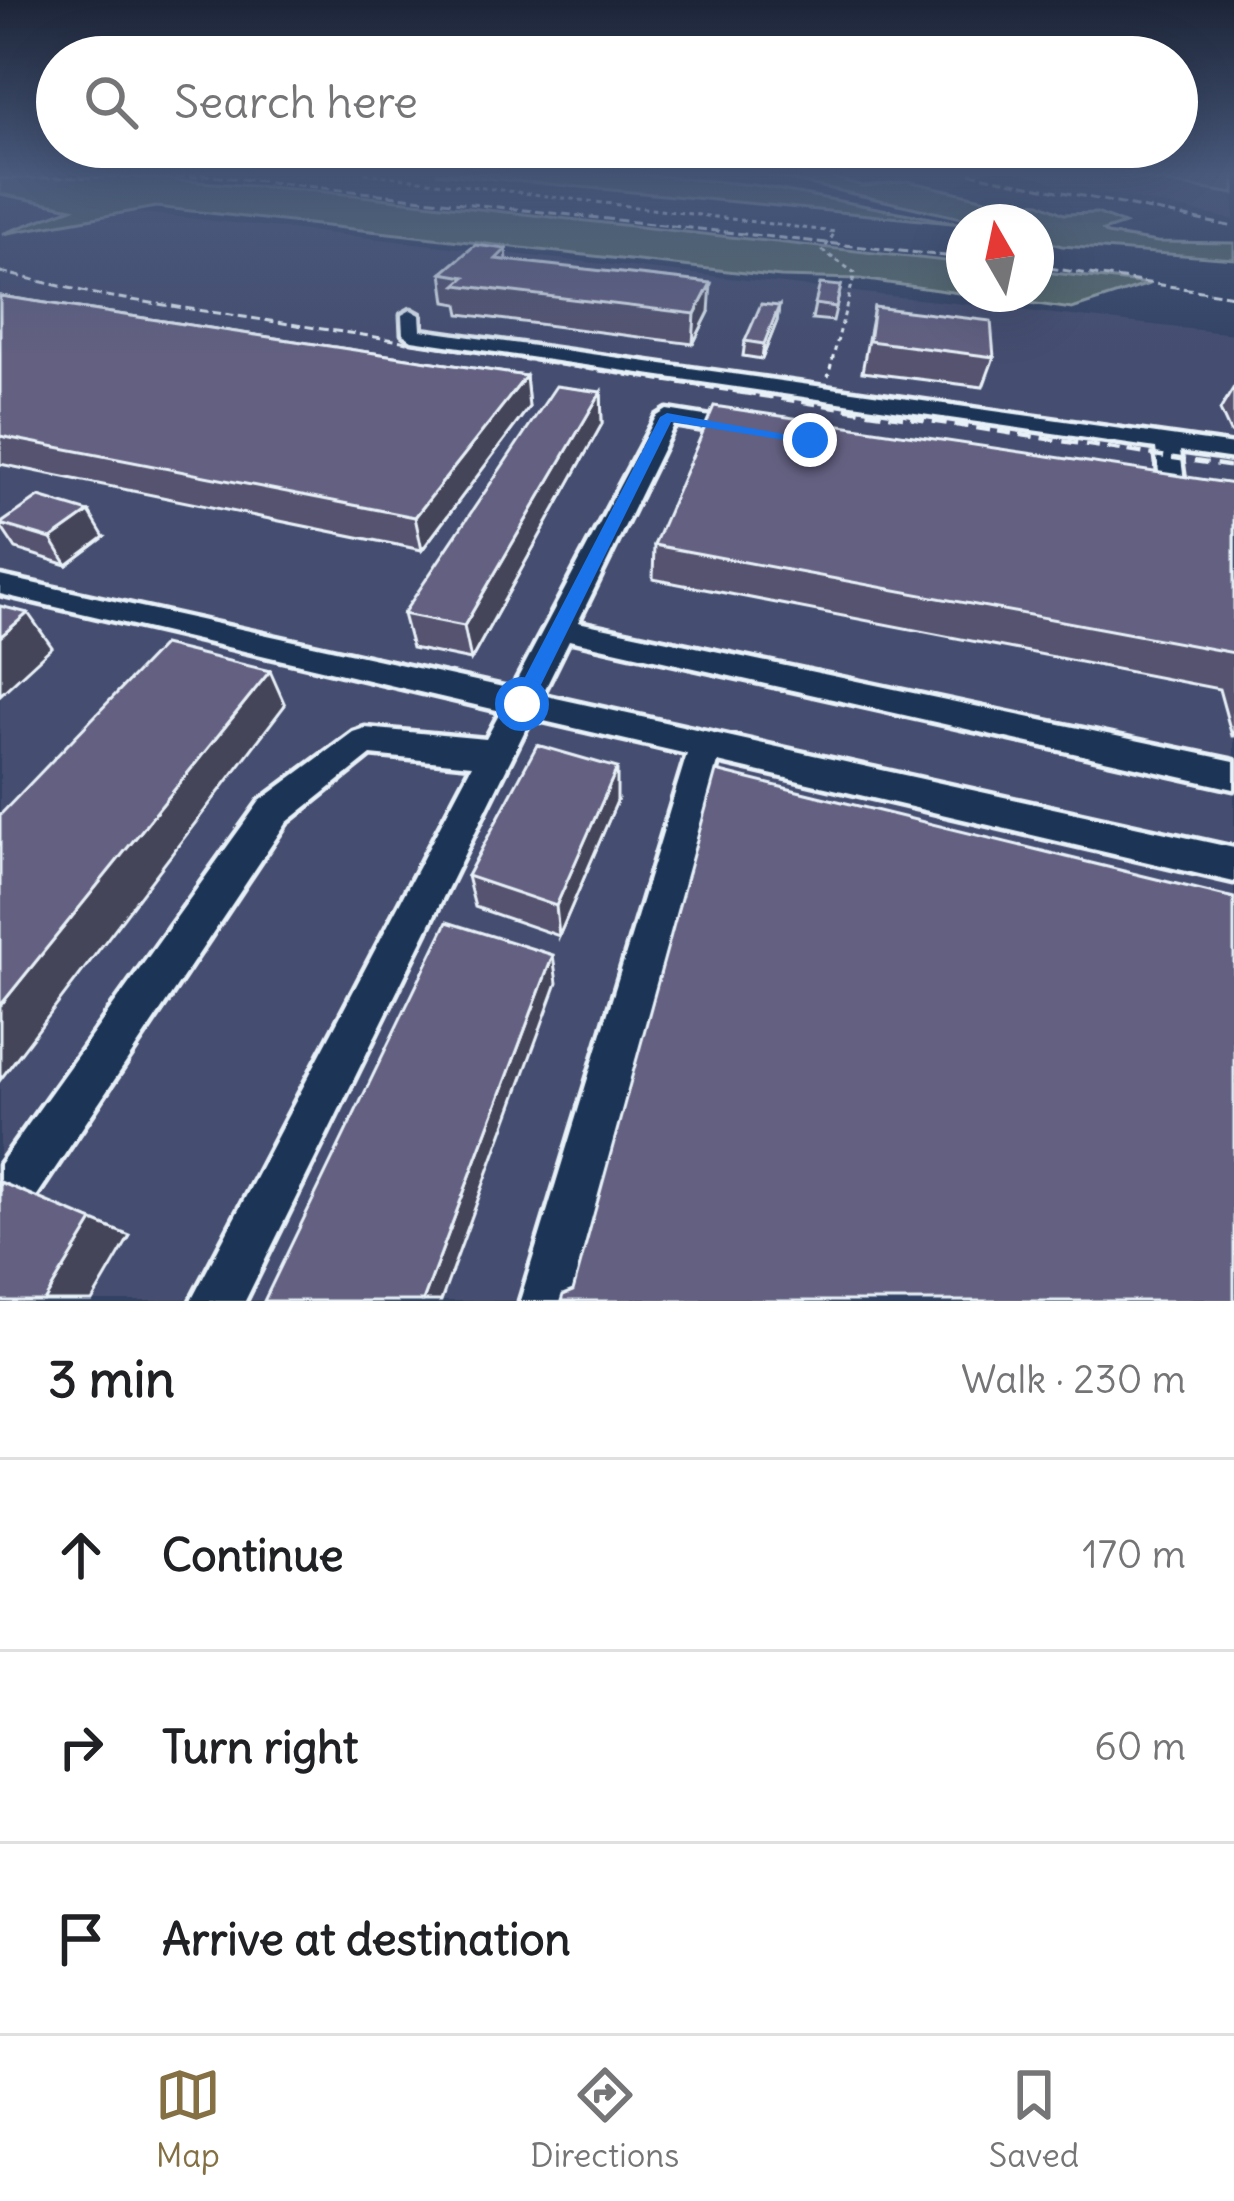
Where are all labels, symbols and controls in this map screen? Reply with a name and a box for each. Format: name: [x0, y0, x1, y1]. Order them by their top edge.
search box: [36, 36, 1198, 168]
icon: search: [78, 69, 144, 135]
text: Search here: [174, 74, 418, 130]
north arrow: [946, 204, 1054, 312]
route end: [783, 413, 837, 467]
route start: [495, 677, 549, 731]
text: 3 min: [48, 1347, 175, 1411]
text: Walk · 230 m: [961, 1355, 1186, 1404]
icon: ahead: [48, 1522, 114, 1588]
text: Continue: [162, 1527, 344, 1583]
text: 170 m: [1082, 1530, 1186, 1579]
icon: right: [48, 1714, 114, 1780]
text: Turn right: [162, 1719, 358, 1775]
text: 60 m: [1094, 1722, 1186, 1771]
icon: arrive: [48, 1906, 114, 1972]
text: Arrive at destination: [162, 1911, 571, 1967]
tab: Map: [155, 2062, 221, 2176]
tab: Directions: [530, 2062, 679, 2176]
tab: Saved: [989, 2062, 1079, 2176]

